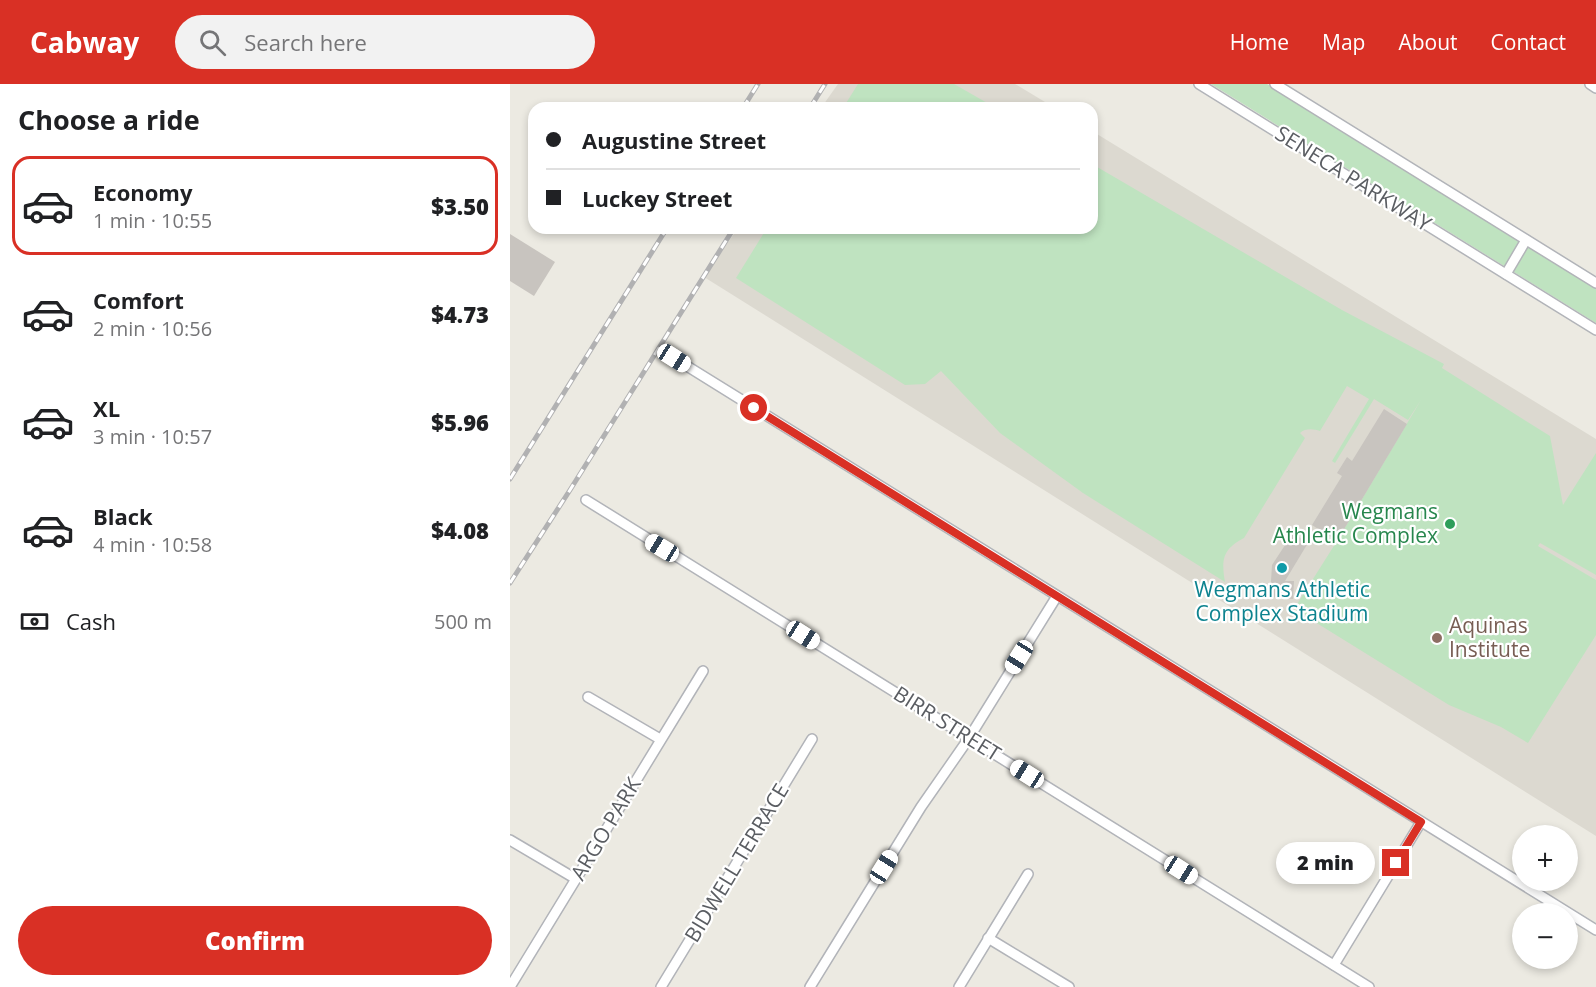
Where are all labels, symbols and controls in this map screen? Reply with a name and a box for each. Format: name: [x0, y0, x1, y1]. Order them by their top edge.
search box: [175, 15, 595, 69]
text: Cabway: [30, 23, 139, 61]
icon: search: [196, 26, 229, 59]
text: Search here: [244, 27, 367, 57]
text: Home: [1230, 28, 1289, 56]
text: Map: [1322, 28, 1365, 56]
text: About: [1398, 28, 1458, 56]
text: Contact: [1491, 28, 1566, 56]
text: Choose a ride: [18, 101, 200, 138]
street label: SENECA PARKWAY: [1270, 119, 1437, 238]
text: Augustine Street: [582, 125, 766, 155]
text: Economy: [93, 177, 192, 207]
icon: car: [21, 179, 75, 233]
text: Luckey Street: [582, 183, 732, 213]
text: $3.50: [431, 191, 489, 221]
text: 1 min · 10:55: [93, 207, 212, 234]
text: Comfort: [93, 285, 184, 315]
icon: car: [21, 287, 75, 341]
text: $4.73: [431, 299, 489, 329]
text: 2 min · 10:56: [93, 315, 212, 342]
car: [654, 341, 694, 375]
text: XL: [93, 393, 120, 423]
route start: [740, 394, 767, 421]
icon: car: [21, 395, 75, 449]
text: $5.96: [431, 407, 489, 437]
text: 3 min · 10:57: [93, 423, 212, 450]
place label: Wegmans Athletic Complex: [1273, 497, 1438, 549]
text: Black: [93, 501, 153, 531]
icon: car: [21, 503, 75, 557]
text: $4.08: [431, 515, 489, 545]
marker: Wegmans Athletic Complex: [1443, 517, 1457, 531]
text: 4 min · 10:58: [93, 531, 212, 558]
car: [642, 531, 682, 565]
marker: Wegmans Athletic Complex Stadium: [1275, 561, 1289, 575]
place label: Wegmans Athletic Complex Stadium: [1194, 575, 1370, 627]
icon: cash: [18, 605, 51, 638]
text: Cash: [66, 606, 116, 636]
text: 500 m: [434, 608, 492, 635]
place label: Aquinas Institute: [1449, 611, 1530, 663]
car: [783, 618, 823, 652]
marker: Aquinas Institute: [1430, 631, 1444, 645]
car: [1002, 637, 1036, 677]
street label: BIRR STREET: [888, 679, 1007, 768]
car: [1007, 757, 1047, 791]
street label: ARGO PARK: [564, 772, 647, 885]
street label: BIDWELL TERRACE: [678, 778, 795, 947]
map controls: [1512, 825, 1578, 969]
button: +: [1512, 825, 1578, 891]
callout: 2 min: [1276, 842, 1375, 884]
car: [867, 847, 901, 887]
text: 2 min: [1297, 849, 1354, 876]
route end: [1382, 849, 1409, 876]
car: [1161, 853, 1201, 887]
button: −: [1512, 903, 1578, 969]
button: Confirm: [18, 906, 492, 975]

